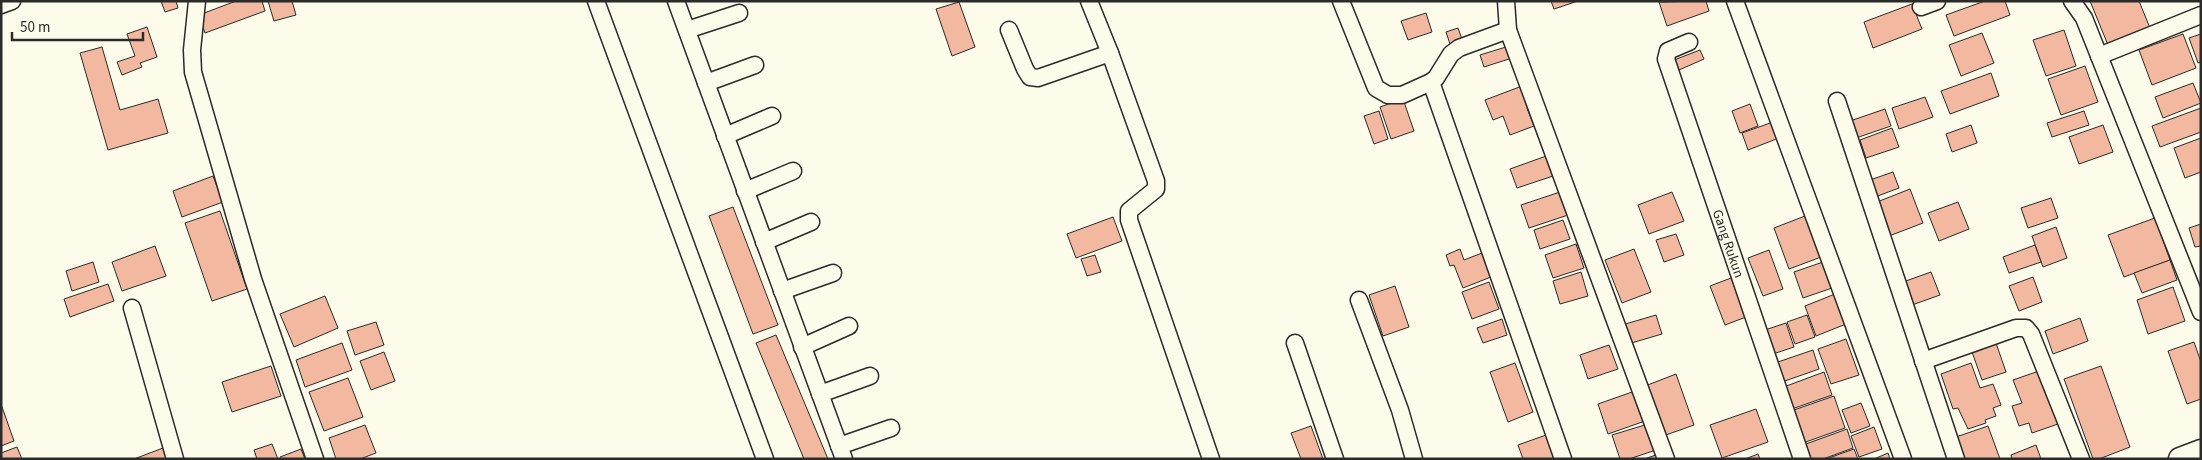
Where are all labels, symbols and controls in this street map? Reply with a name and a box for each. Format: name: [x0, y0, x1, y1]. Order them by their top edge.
scale bar: [12, 10, 144, 42]
text: 50 m: [20, 17, 50, 38]
street label: Gang Rukun: [1707, 207, 1749, 281]

